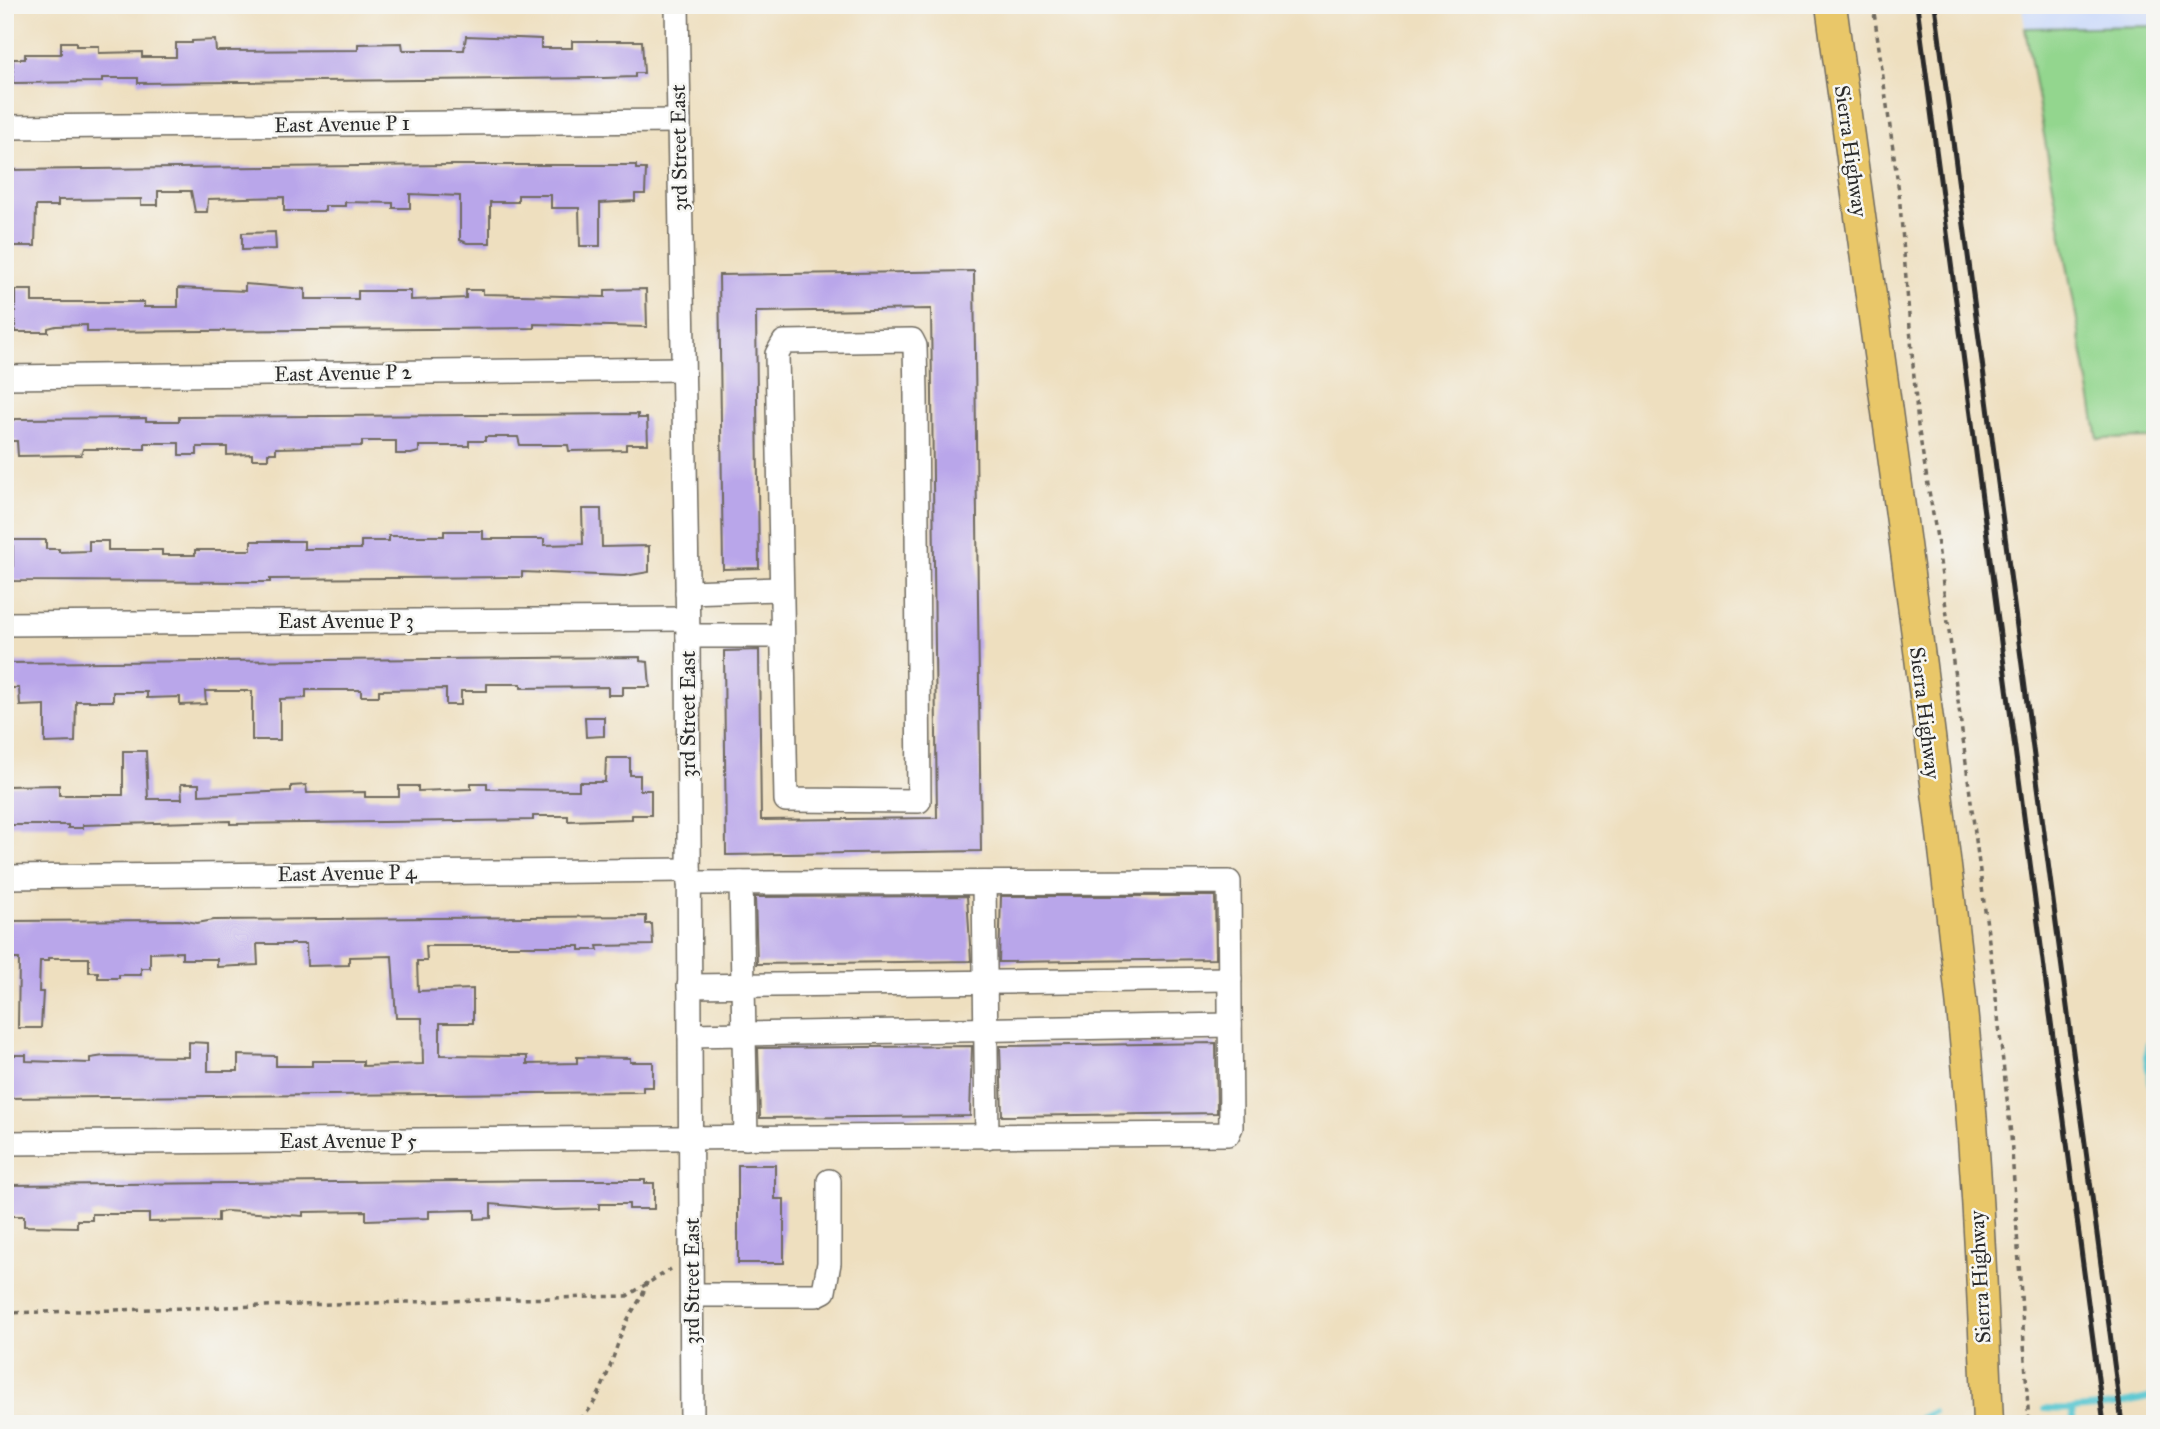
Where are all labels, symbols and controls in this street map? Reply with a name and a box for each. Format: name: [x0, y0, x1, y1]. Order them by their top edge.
street label: Sierra Highway: [1829, 83, 1873, 220]
street label: 3rd Street East: [665, 84, 693, 212]
street label: East Avenue P 1: [274, 110, 410, 138]
street label: East Avenue P 2: [274, 359, 413, 387]
street label: East Avenue P 3: [278, 608, 414, 634]
street label: Sierra Highway: [1904, 645, 1946, 782]
street label: 3rd Street East: [675, 650, 701, 777]
street label: East Avenue P 4: [277, 859, 418, 887]
street label: East Avenue P 5: [279, 1128, 417, 1154]
street label: Sierra Highway: [1963, 1209, 1996, 1344]
street label: 3rd Street East: [679, 1217, 705, 1344]

